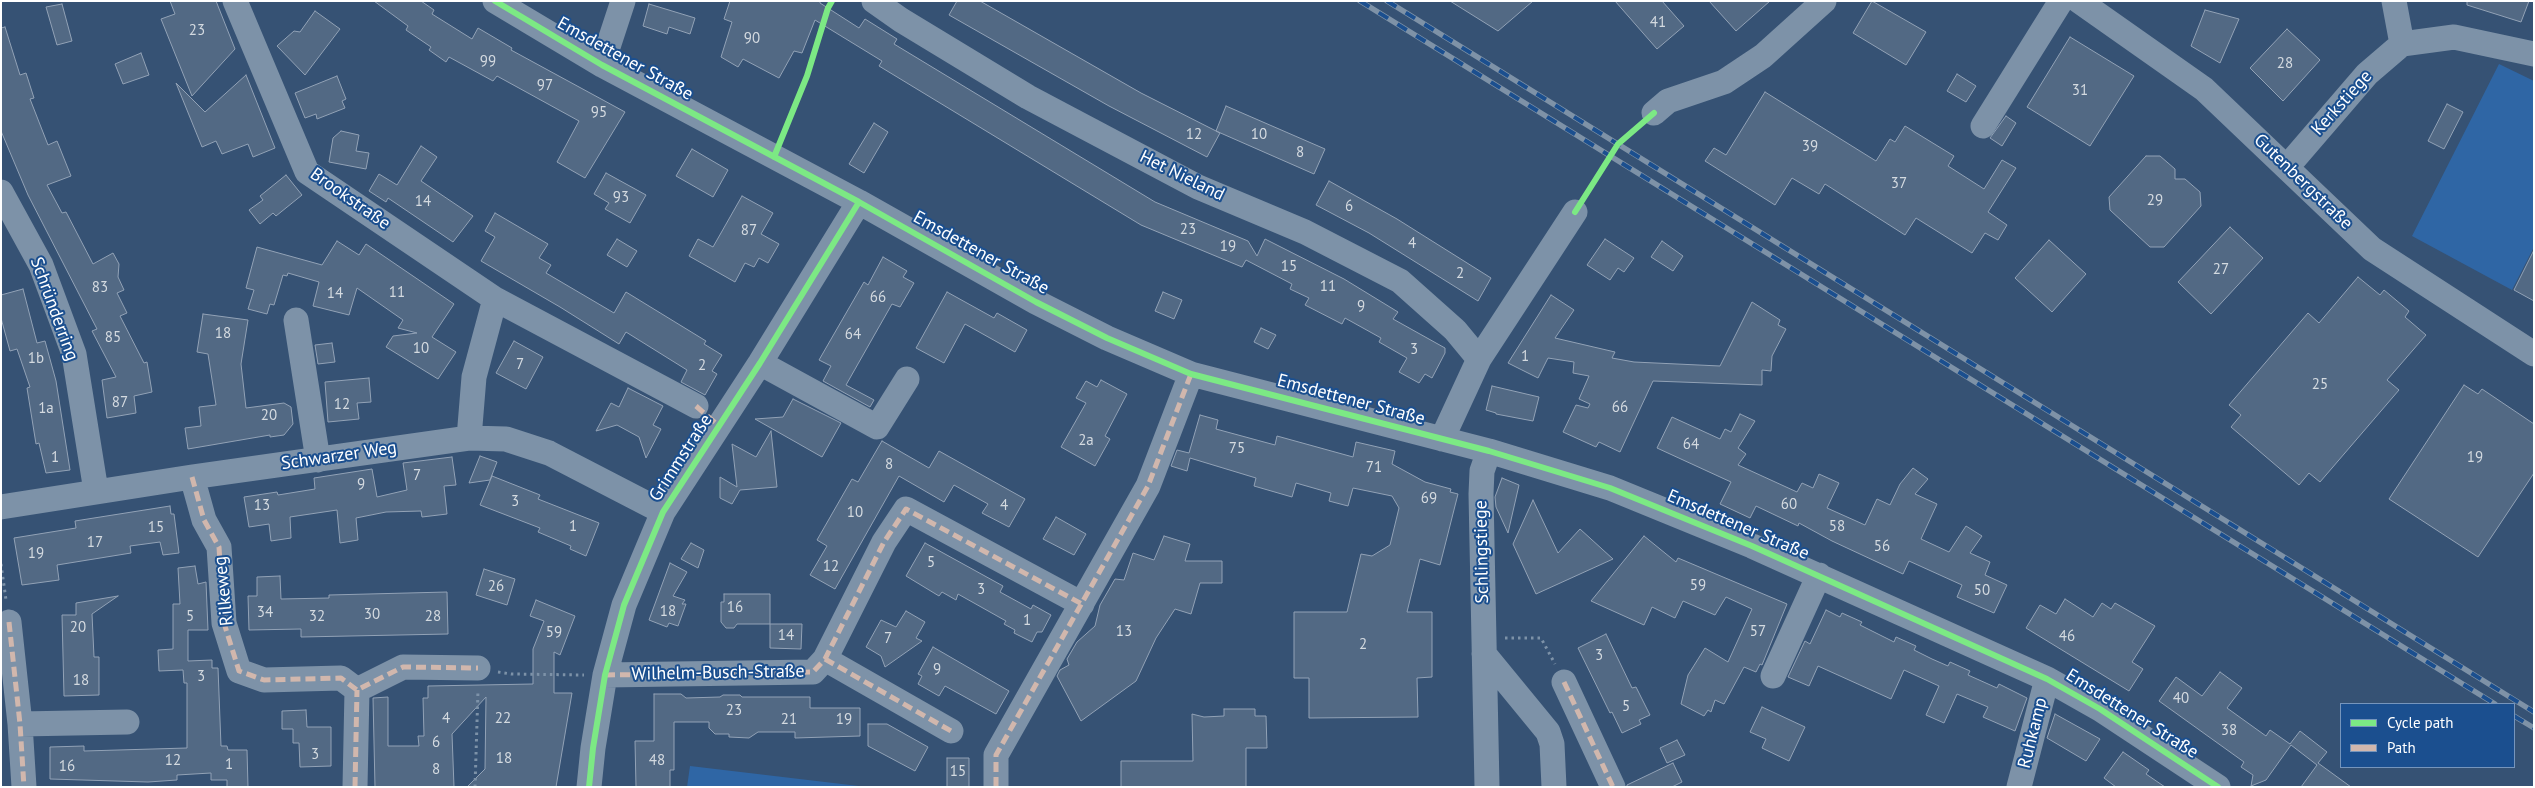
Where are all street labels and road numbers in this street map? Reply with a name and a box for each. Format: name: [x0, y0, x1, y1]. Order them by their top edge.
street label: Emsdettener Straße: [553, 13, 697, 105]
street label: Kerkstiege: [2307, 66, 2377, 140]
street label: Gutenbergstraße: [2249, 129, 2357, 235]
street label: Het Nieland: [1136, 146, 1228, 206]
street label: Brookstraße: [306, 163, 394, 235]
street label: Emsdettener Straße: [909, 207, 1053, 299]
street label: Schründerring: [25, 254, 83, 364]
street label: Emsdettener Straße: [1275, 370, 1427, 430]
street label: Grimmstraße: [645, 410, 717, 506]
street label: Schwarzer Weg: [280, 437, 398, 475]
street label: Emsdettener Straße: [1664, 485, 1812, 565]
street label: Schlingstiege: [1470, 500, 1494, 604]
street label: Rilkeweg: [210, 555, 238, 627]
street label: Wilhelm-Busch-Straße: [631, 661, 805, 685]
street label: Emsdettener Straße: [2062, 665, 2202, 763]
street label: Ruhkamp: [2014, 695, 2052, 771]

